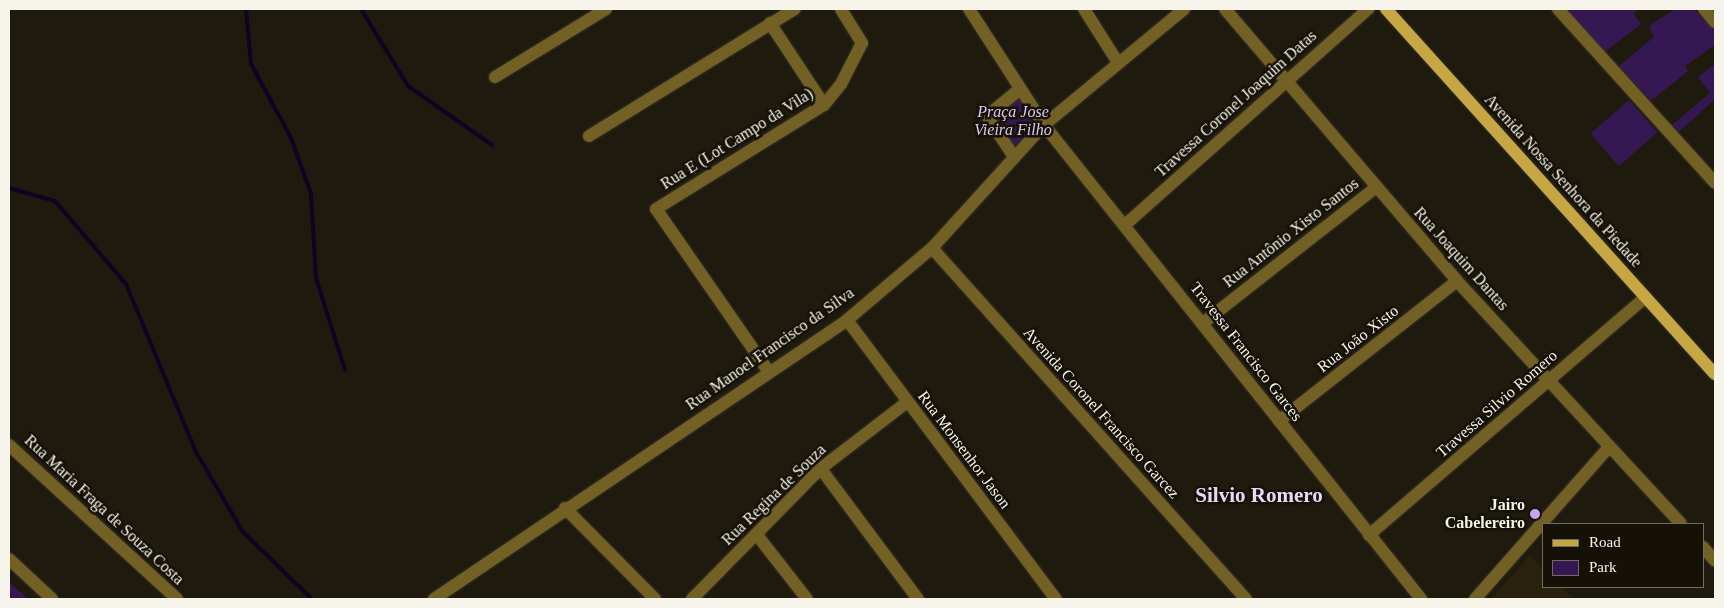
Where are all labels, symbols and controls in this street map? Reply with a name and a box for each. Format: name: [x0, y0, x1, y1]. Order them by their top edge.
street label: Travessa Coronel Joaquim Datas: [1151, 26, 1321, 182]
street label: Rua E (Lot Campo da Vila): [657, 84, 817, 194]
street label: Avenida Nossa Senhora da Piedade: [1480, 90, 1646, 272]
park label: Praça Jose Vieira Filho: [974, 102, 1052, 140]
street label: Rua Antônio Xisto Santos: [1219, 174, 1363, 292]
street label: Rua Joaquim Dantas: [1410, 203, 1512, 315]
street label: Travessa Francisco Garces: [1186, 279, 1306, 425]
street label: Rua Manoel Francisco da Silva: [682, 284, 858, 414]
street label: Rua João Xisto: [1314, 301, 1402, 377]
street label: Avenida Coronel Francisco Garcez: [1019, 323, 1183, 503]
street label: Travessa Silvio Romero: [1433, 346, 1561, 462]
street label: Rua Monsenhor Jason: [914, 387, 1014, 513]
street label: Rua Maria Fraga de Souza Costa: [20, 431, 188, 589]
street label: Rua Regina de Souza: [718, 440, 830, 550]
district label: Silvio Romero: [1195, 482, 1323, 508]
place label: Jairo Cabelereiro: [1445, 495, 1525, 533]
marker: Jairo Cabelereiro: [1529, 508, 1541, 520]
legend: [1542, 523, 1704, 588]
text: Road: [1589, 534, 1621, 550]
text: Park: [1589, 559, 1617, 575]

